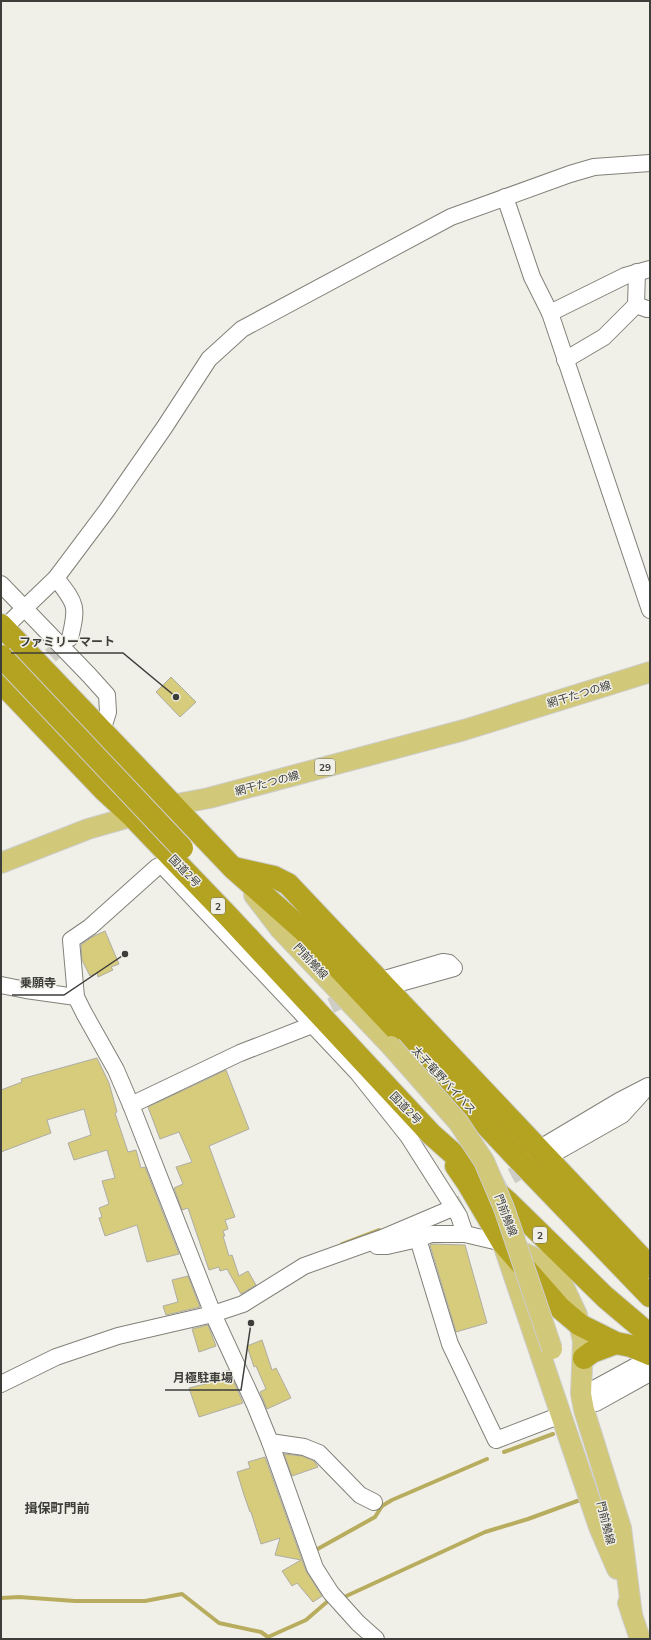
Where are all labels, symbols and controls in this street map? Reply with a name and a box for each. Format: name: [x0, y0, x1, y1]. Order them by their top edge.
callout: ファミリーマート: [11, 629, 123, 653]
text: ファミリーマート: [19, 634, 115, 649]
street label: 網干たつの線: [545, 678, 613, 710]
road number: 29: [315, 759, 335, 775]
street label: 網干たつの線: [233, 768, 301, 798]
street label: 国道2号: [166, 852, 204, 890]
road number: 2: [211, 898, 225, 914]
street label: 門前鵤線: [291, 940, 331, 982]
callout: 乗願寺: [12, 971, 64, 995]
text: 乗願寺: [20, 975, 56, 990]
street label: 太子竜野バイパス: [409, 1043, 479, 1117]
street label: 国道2号: [387, 1089, 425, 1127]
street label: 門前鵤線: [492, 1192, 520, 1238]
road number: 2: [533, 1227, 547, 1243]
callout: 月極駐車場: [165, 1366, 241, 1390]
text: 月極駐車場: [173, 1370, 233, 1385]
district label: 揖保町門前: [24, 1500, 90, 1516]
street label: 門前鵤線: [594, 1500, 618, 1546]

